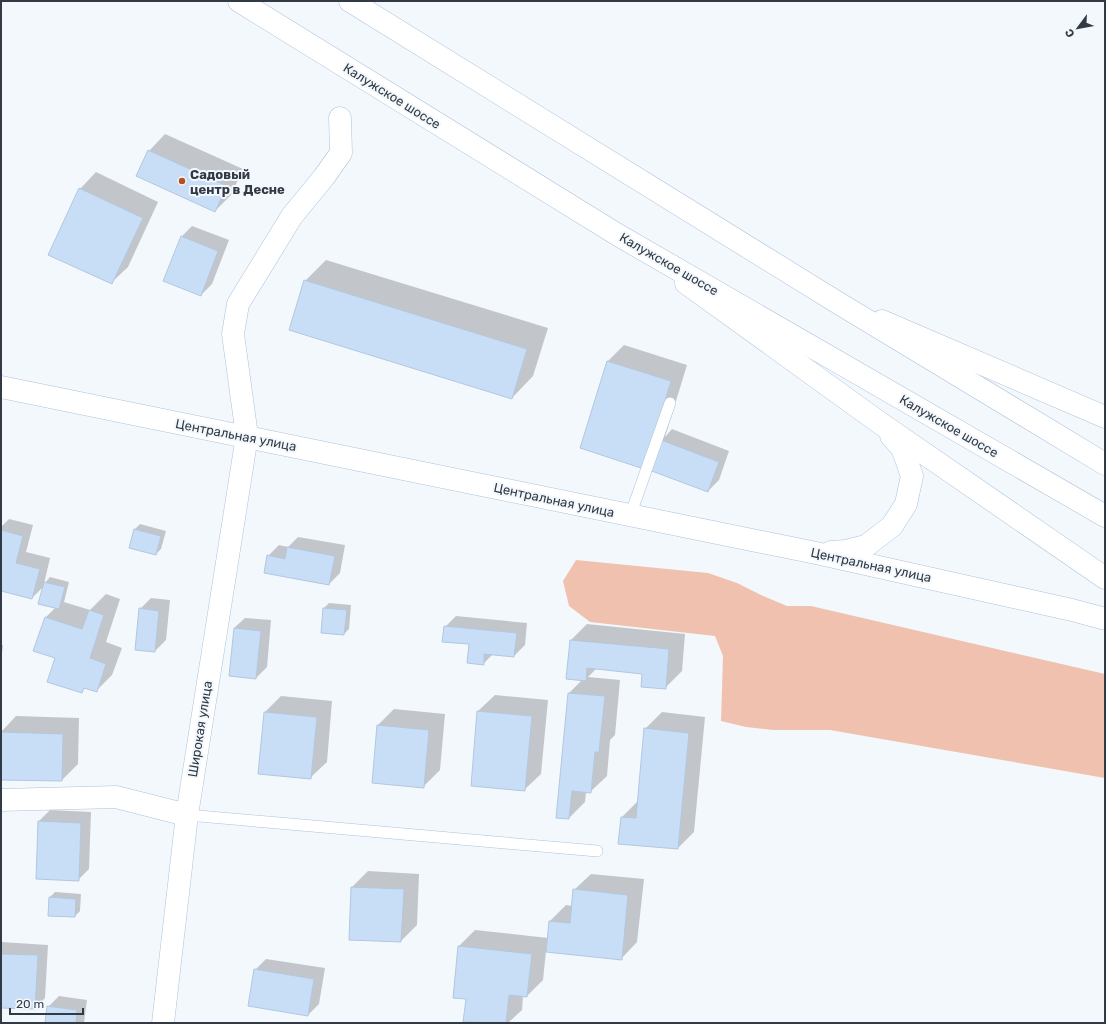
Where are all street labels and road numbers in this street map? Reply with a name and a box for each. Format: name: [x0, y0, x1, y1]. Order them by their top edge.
street label: Калужское шоссе: [341, 60, 443, 132]
street label: Калужское шоссе: [617, 230, 721, 298]
street label: Калужское шоссе: [897, 392, 1001, 460]
street label: Центральная улица: [174, 416, 298, 454]
street label: Центральная улица: [492, 480, 616, 520]
street label: Центральная улица: [809, 545, 933, 585]
street label: Широкая улица: [185, 680, 215, 778]

